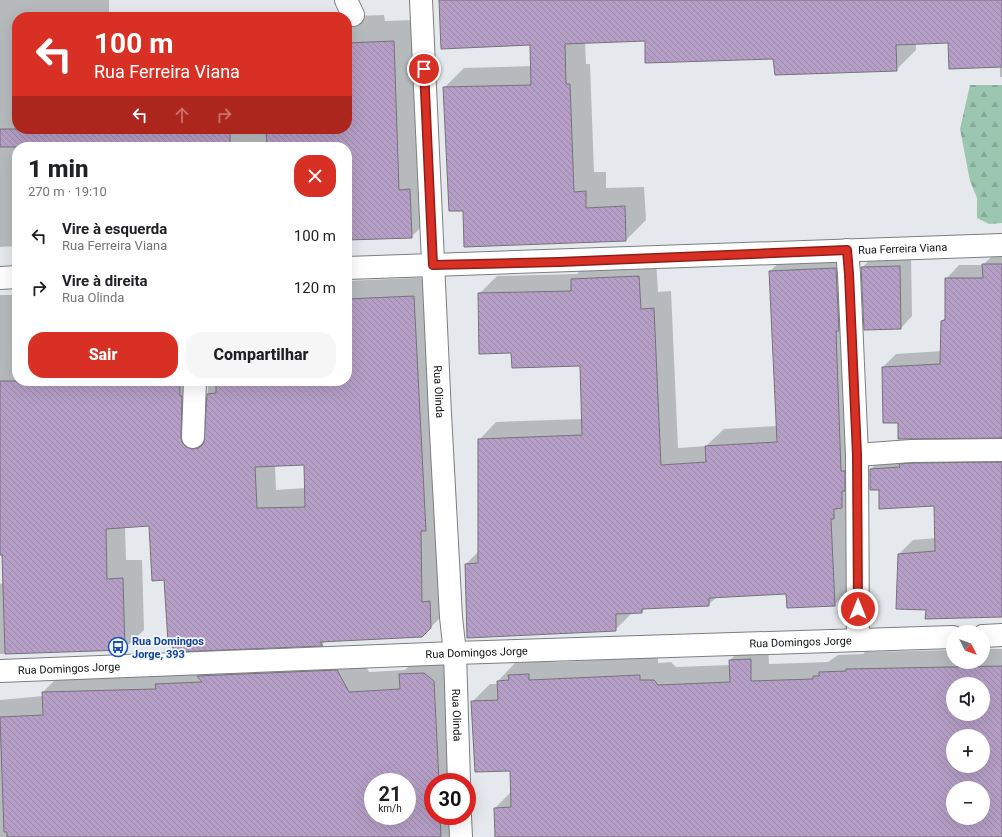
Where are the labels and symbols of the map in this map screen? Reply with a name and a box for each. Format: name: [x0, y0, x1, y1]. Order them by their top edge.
pin: [407, 52, 441, 86]
street label: Rua Ferreira Viana: [858, 240, 948, 257]
street label: Rua Olinda: [431, 365, 447, 418]
position arrow: [837, 588, 879, 630]
north arrow: [946, 625, 990, 669]
street label: Rua Domingos Jorge: [749, 634, 852, 650]
place label: Rua Domingos Jorge, 393: [132, 635, 204, 661]
bus stop icon: Rua Domingos Jorge, 393: [107, 636, 129, 658]
street label: Rua Domingos Jorge: [425, 644, 528, 661]
street label: Rua Domingos Jorge: [18, 660, 121, 677]
street label: Rua Olinda: [450, 688, 464, 742]
speed limit sign: 30: [424, 773, 476, 825]

